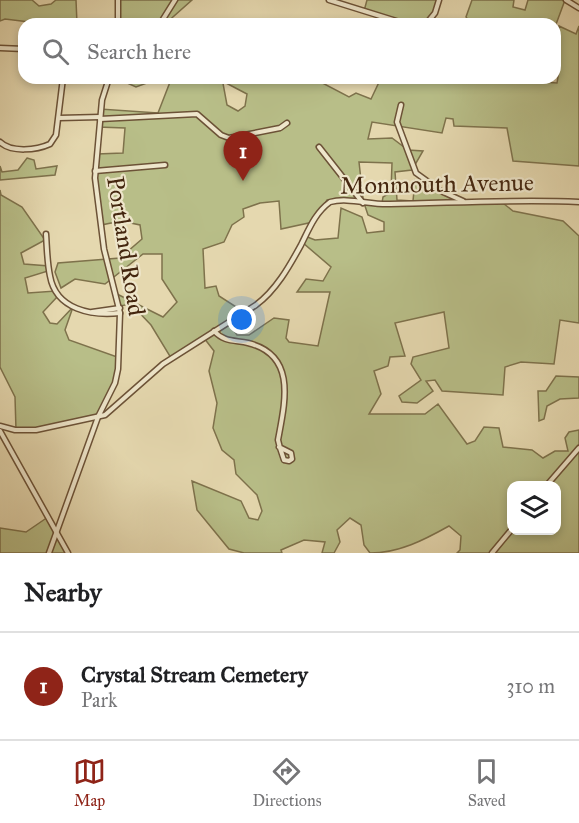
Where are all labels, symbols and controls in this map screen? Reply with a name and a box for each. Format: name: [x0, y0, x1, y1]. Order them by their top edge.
search box: [18, 18, 561, 84]
icon: search: [39, 35, 72, 68]
text: Search here: [87, 38, 191, 65]
pin: 1: [224, 132, 262, 181]
street label: Monmouth Avenue: [340, 167, 534, 201]
street label: Portland Road: [100, 174, 152, 318]
your location: [227, 305, 256, 334]
map controls: [507, 481, 561, 535]
button: layers: [507, 481, 561, 535]
text: Nearby: [24, 576, 102, 608]
text: Crystal Stream Cemetery: [81, 661, 308, 688]
text: 1: [40, 674, 47, 698]
text: 310 m: [506, 674, 555, 698]
text: Park: [81, 688, 117, 712]
tab: Map: [73, 755, 106, 810]
tab: Directions: [252, 755, 321, 810]
tab: Saved: [468, 755, 506, 810]

